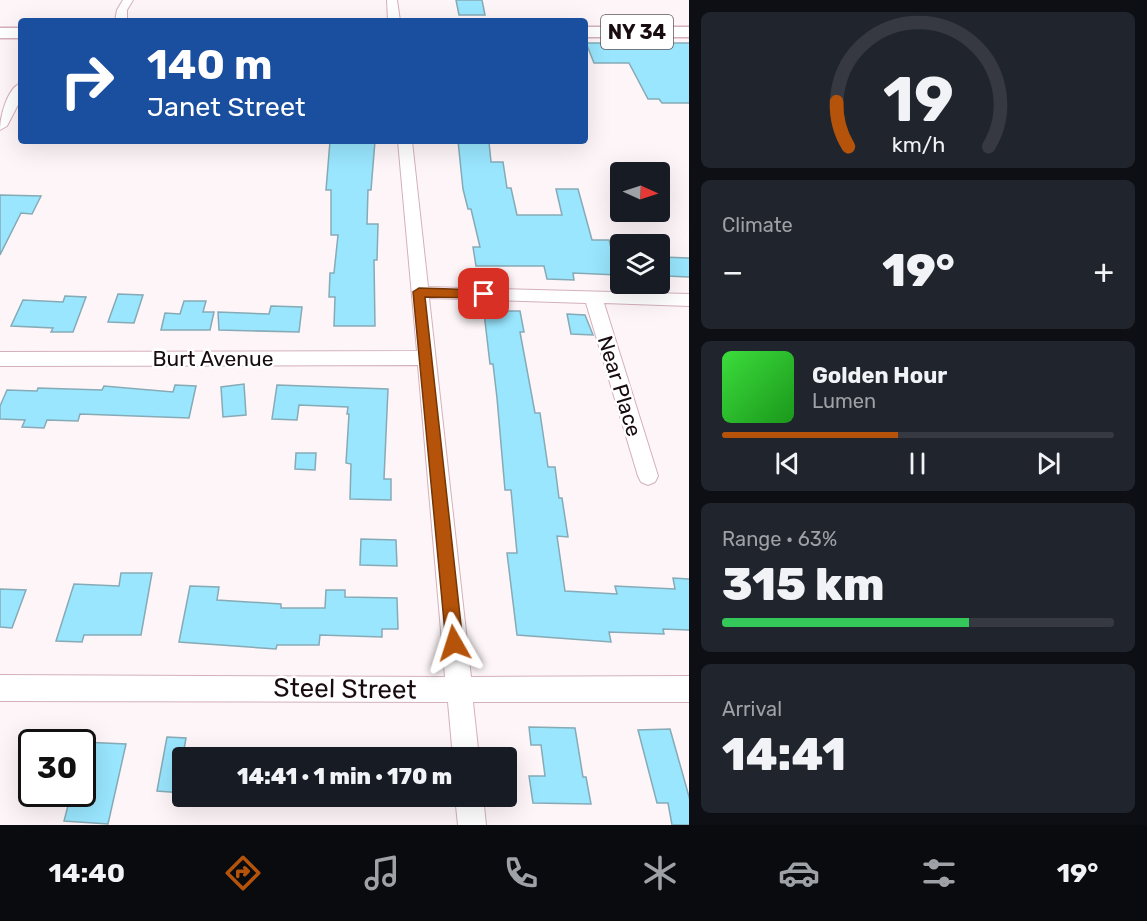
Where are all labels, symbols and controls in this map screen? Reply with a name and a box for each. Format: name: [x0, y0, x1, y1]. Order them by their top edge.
road number: NY 34: [601, 15, 673, 49]
text: 140 m: [147, 40, 273, 90]
icon: right: [48, 42, 126, 120]
text: 19: [882, 63, 954, 137]
text: Janet Street: [147, 91, 306, 123]
text: km/h: [891, 132, 945, 157]
north arrow: [610, 162, 670, 222]
map controls: [610, 162, 670, 294]
text: Climate: [722, 213, 793, 237]
button: layers: [610, 234, 670, 294]
text: 19°: [882, 244, 955, 297]
text: −: [722, 252, 743, 291]
text: +: [1093, 252, 1114, 291]
pin: [458, 268, 509, 319]
icon: arrive: [467, 277, 500, 310]
street label: Near Place: [593, 333, 647, 439]
street label: Burt Avenue: [152, 346, 274, 371]
text: Golden Hour: [812, 362, 947, 389]
text: Lumen: [812, 389, 876, 413]
icon: previous: [771, 447, 804, 480]
icon: pause: [901, 447, 934, 480]
icon: next: [1032, 447, 1065, 480]
text: Range · 63%: [722, 527, 837, 551]
text: 315 km: [722, 558, 884, 611]
position arrow: [422, 611, 486, 675]
street label: Steel Street: [273, 672, 417, 706]
text: Arrival: [722, 697, 782, 721]
text: 14:41: [722, 728, 846, 781]
speed limit sign: 30: [18, 729, 96, 807]
text: 14:41 · 1 min · 170 m: [237, 763, 452, 790]
icon: directions: [222, 852, 264, 894]
icon: music: [361, 852, 403, 894]
icon: phone: [500, 852, 542, 894]
icon: climate: [639, 852, 681, 894]
icon: car: [778, 852, 820, 894]
icon: filters: [918, 852, 960, 894]
text: 14:40: [49, 857, 125, 889]
text: 19°: [1057, 857, 1098, 889]

